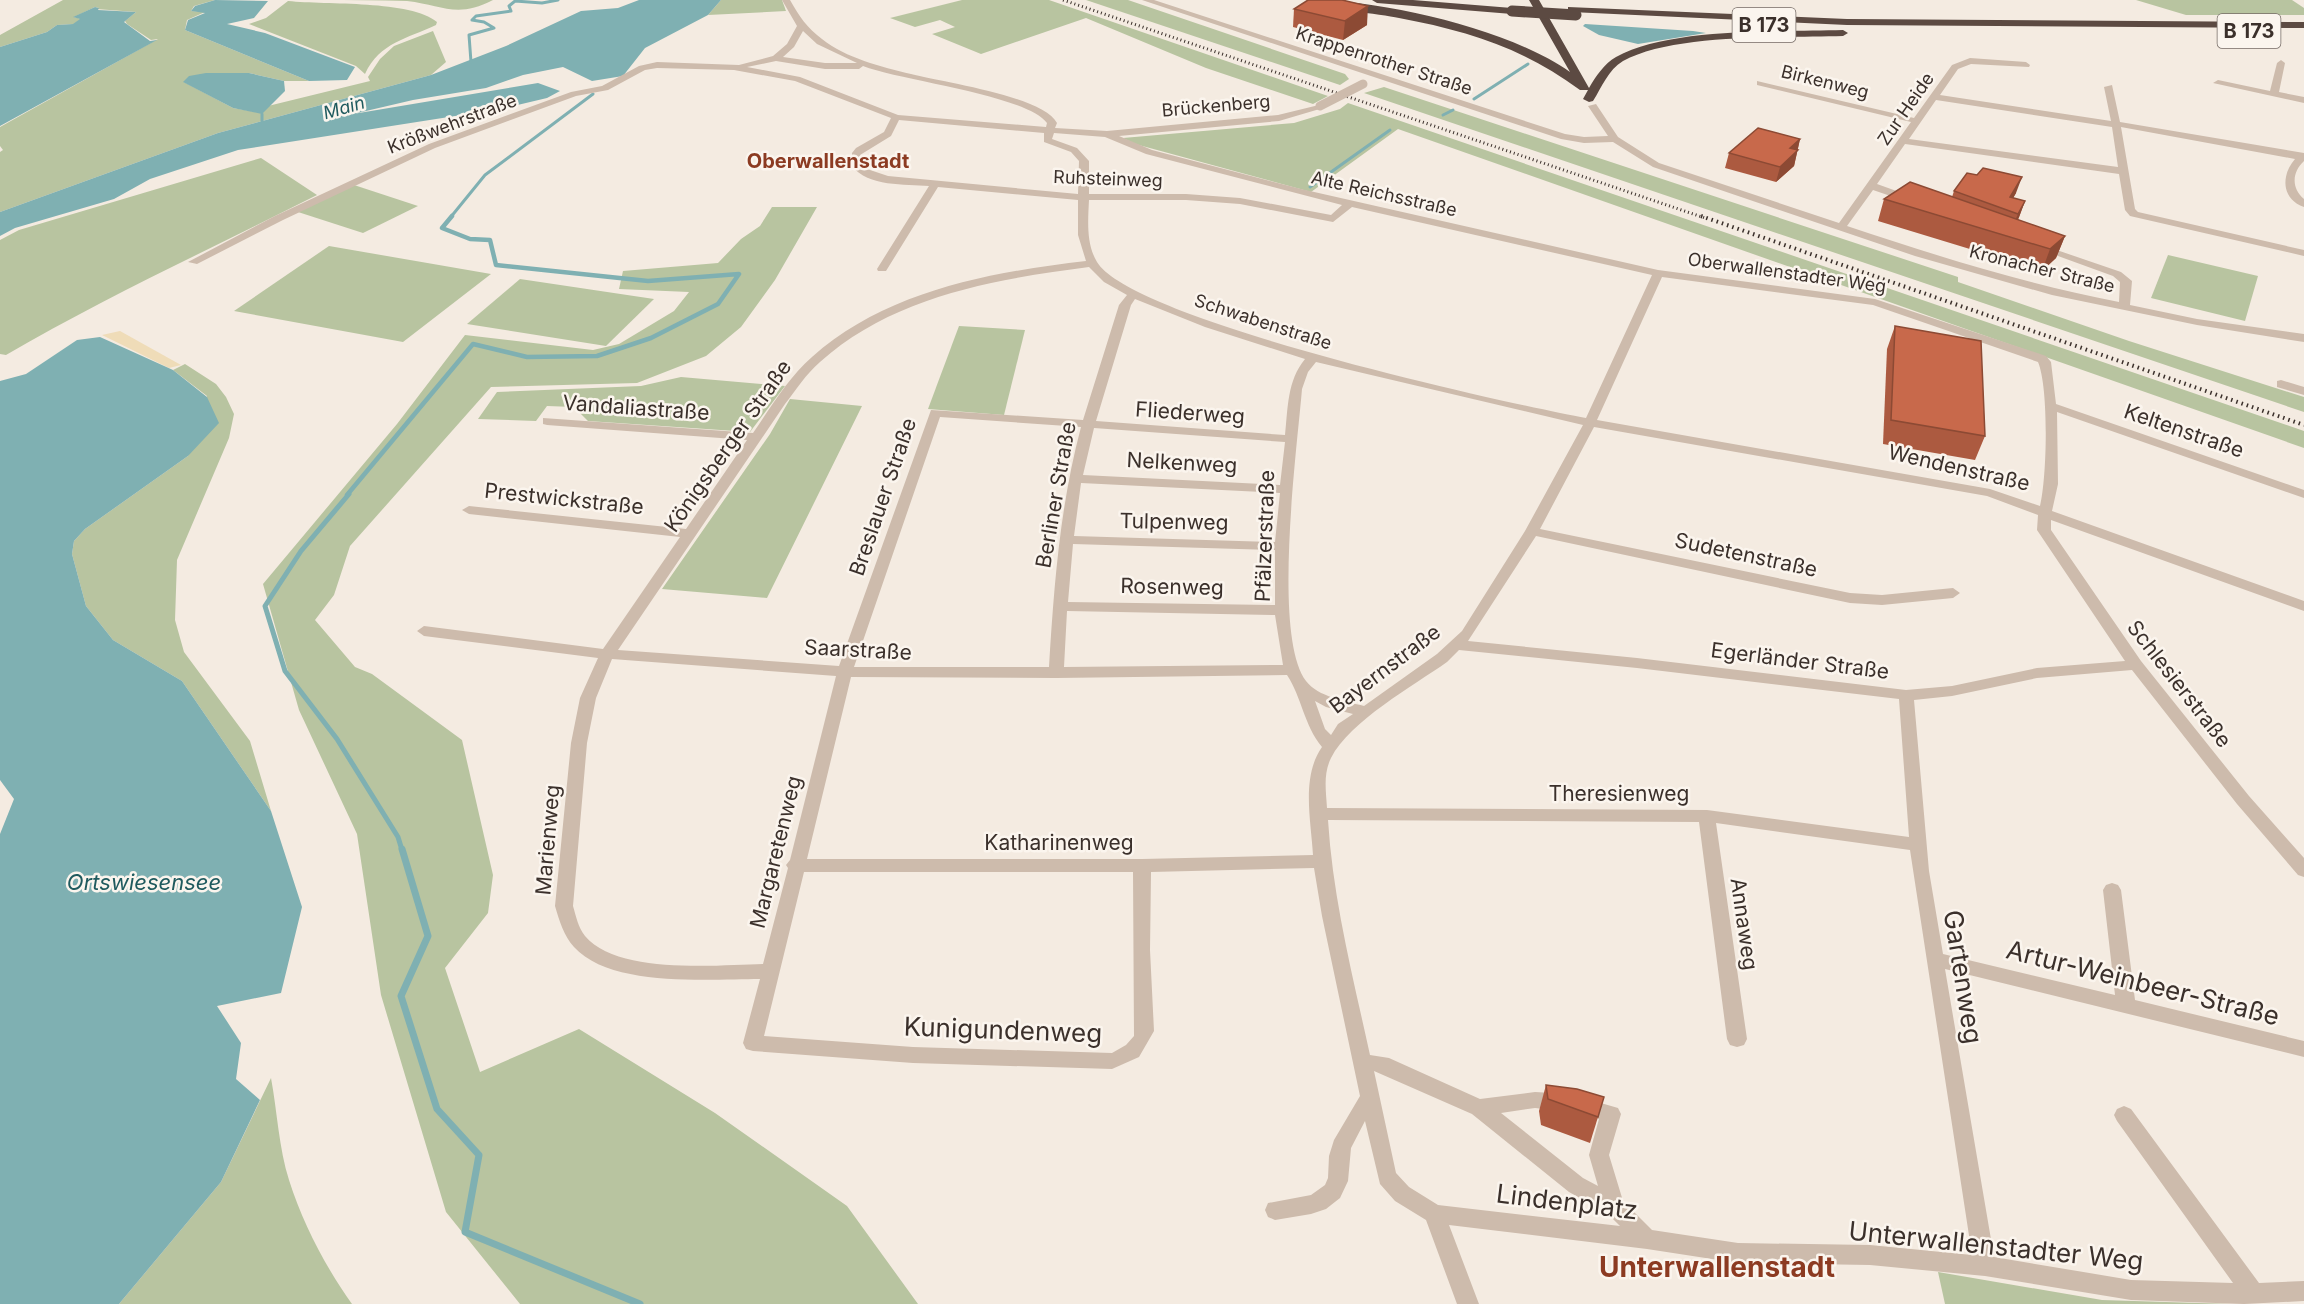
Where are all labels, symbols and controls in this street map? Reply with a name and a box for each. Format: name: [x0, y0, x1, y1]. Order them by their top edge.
road number: B 173: [1732, 8, 1796, 42]
road number: B 173: [2218, 14, 2280, 48]
street label: Krappenrother Straße: [1293, 22, 1475, 99]
street label: Birkenweg: [1779, 60, 1871, 103]
street label: Zur Heide: [1873, 68, 1938, 149]
street label: Krößwehrstraße: [384, 89, 519, 158]
street label: Brückenberg: [1161, 90, 1271, 121]
water label: Main: [321, 92, 367, 123]
district label: Oberwallenstadt: [747, 149, 909, 173]
street label: Ruhsteinweg: [1053, 166, 1163, 191]
street label: Alte Reichsstraße: [1309, 167, 1459, 220]
street label: Kronacher Straße: [1967, 240, 2117, 297]
street label: Oberwallenstadter Weg: [1686, 248, 1888, 297]
street label: Schwabenstraße: [1192, 289, 1335, 354]
street label: Königsberger Straße: [659, 355, 796, 537]
street label: Vandaliastraße: [562, 390, 710, 425]
street label: Fliederweg: [1134, 396, 1246, 429]
street label: Keltenstraße: [2121, 398, 2247, 463]
street label: Breslauer Straße: [844, 415, 921, 579]
street label: Berliner Straße: [1030, 420, 1081, 570]
street label: Wendenstraße: [1886, 439, 2032, 496]
street label: Nelkenweg: [1126, 447, 1238, 478]
street label: Pfälzerstraße: [1250, 470, 1279, 602]
street label: Prestwickstraße: [483, 478, 645, 519]
street label: Tulpenweg: [1119, 508, 1229, 535]
street label: Sudetenstraße: [1673, 527, 1820, 582]
street label: Rosenweg: [1120, 573, 1224, 600]
street label: Schlesierstraße: [2122, 615, 2237, 752]
street label: Bayernstraße: [1324, 619, 1445, 718]
street label: Saarstraße: [804, 634, 913, 665]
street label: Egerländer Straße: [1710, 637, 1891, 684]
street label: Margaretenweg: [745, 773, 807, 931]
street label: Theresienweg: [1549, 781, 1689, 806]
street label: Marienweg: [530, 784, 565, 896]
street label: Katharinenweg: [984, 830, 1134, 855]
water label: Ortswiesensee: [67, 869, 221, 895]
street label: Annaweg: [1726, 876, 1763, 972]
street label: Gartenweg: [1938, 908, 1989, 1046]
street label: Artur-Weinbeer-Straße: [2003, 934, 2283, 1031]
street label: Kunigundenweg: [903, 1011, 1103, 1048]
street label: Lindenplatz: [1494, 1177, 1640, 1226]
street label: Unterwallenstadter Weg: [1847, 1215, 2145, 1276]
district label: Unterwallenstadt: [1599, 1250, 1835, 1284]

